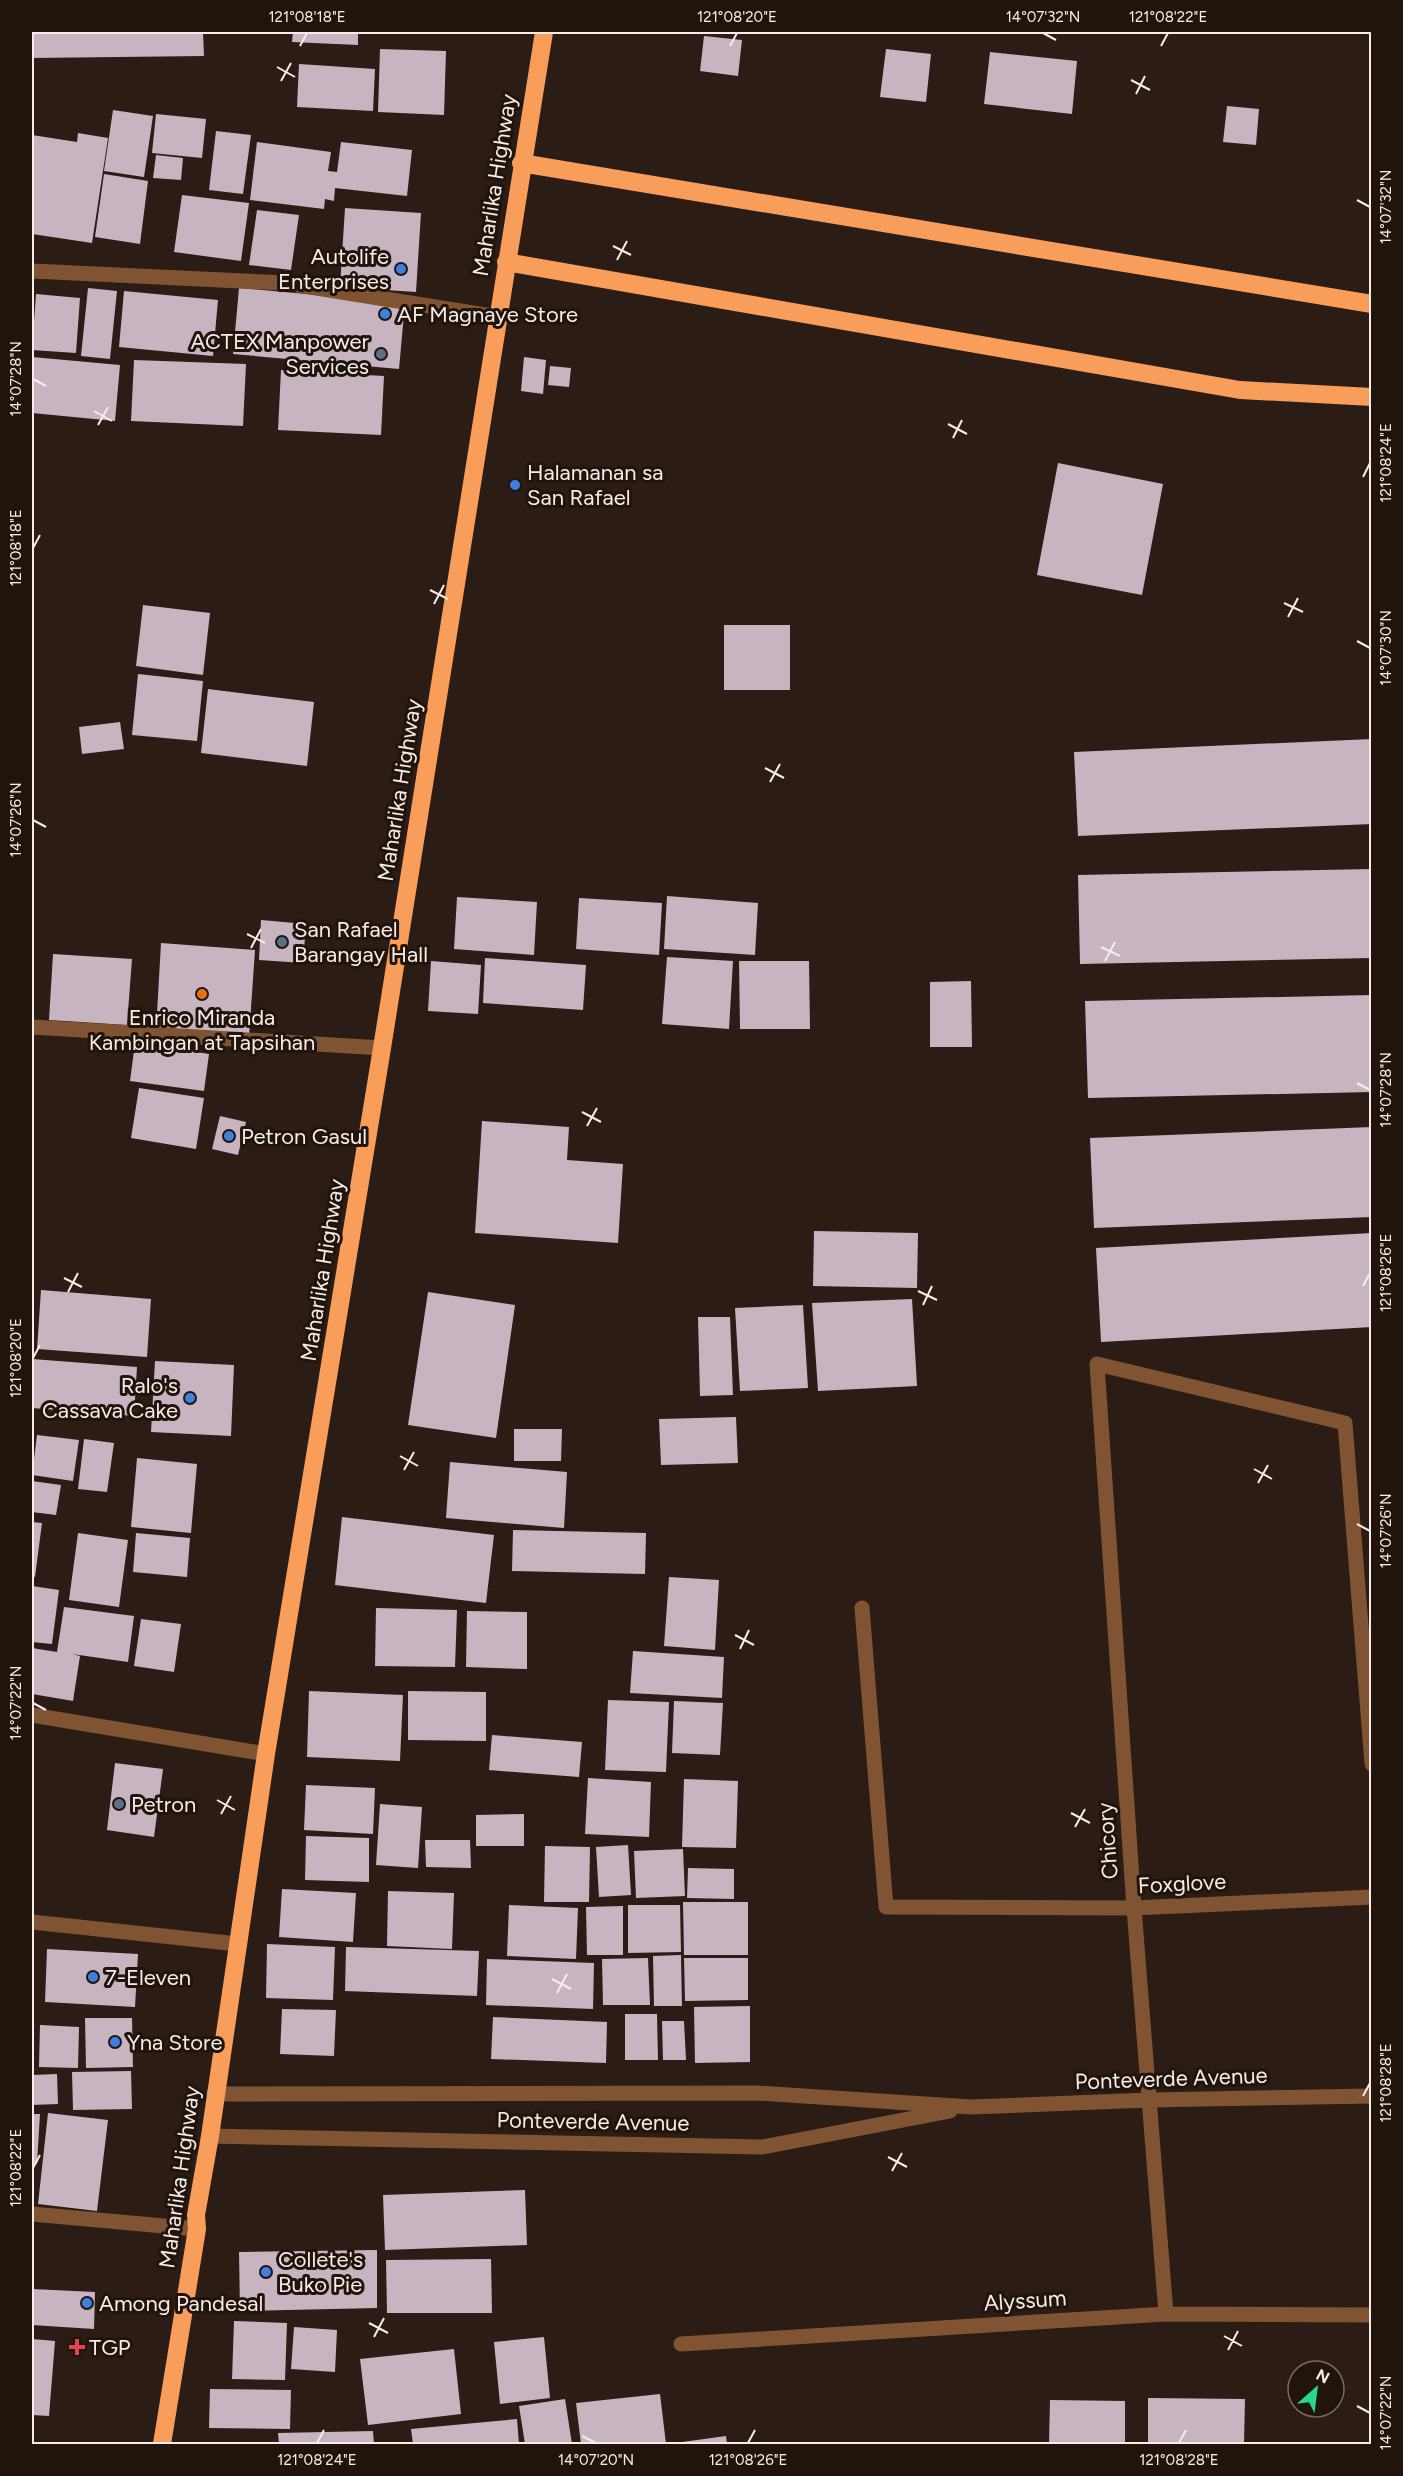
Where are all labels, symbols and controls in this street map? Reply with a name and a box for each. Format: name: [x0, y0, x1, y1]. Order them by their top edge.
text: 121°08'18"E: [268, 8, 346, 26]
text: 121°08'20"E: [697, 8, 777, 26]
text: 14°07'32"N: [1006, 8, 1080, 26]
text: 121°08'22"E: [1129, 8, 1207, 26]
street label: Maharlika Highway: [467, 92, 522, 278]
text: 14°07'32"N: [1377, 170, 1395, 244]
place label: Autolife Enterprises: [278, 243, 389, 295]
marker: Autolife Enterprises: [394, 262, 408, 276]
place label: AF Magnaye Store: [397, 301, 578, 328]
marker: AF Magnaye Store: [378, 307, 392, 321]
place label: ACTEX Manpower Services: [191, 328, 370, 380]
text: 14°07'28"N: [7, 341, 25, 417]
marker: ACTEX Manpower Services: [374, 347, 388, 361]
text: 121°08'24"E: [1377, 423, 1395, 503]
place label: Halamanan sa San Rafael: [527, 459, 663, 511]
marker: Halamanan sa San Rafael: [508, 478, 522, 492]
text: 121°08'18"E: [7, 509, 25, 587]
text: 14°07'30"N: [1377, 610, 1395, 686]
street label: Maharlika Highway: [372, 697, 427, 883]
text: 14°07'26"N: [7, 782, 25, 858]
place label: San Rafael Barangay Hall: [294, 916, 428, 968]
marker: San Rafael Barangay Hall: [275, 935, 289, 949]
marker: Enrico Miranda Kambingan at Tapsihan: [195, 987, 209, 1001]
place label: Enrico Miranda Kambingan at Tapsihan: [89, 1004, 315, 1056]
text: 14°07'28"N: [1377, 1052, 1395, 1128]
place label: Petron Gasul: [241, 1123, 367, 1150]
marker: Petron Gasul: [222, 1129, 236, 1143]
street label: Maharlika Highway: [295, 1177, 350, 1363]
text: 121°08'26"E: [1377, 1234, 1395, 1312]
text: 121°08'20"E: [7, 1318, 25, 1398]
place label: Ralo's Cassava Cake: [42, 1372, 178, 1424]
marker: Ralo's Cassava Cake: [183, 1391, 197, 1405]
text: 14°07'26"N: [1377, 1493, 1395, 1569]
text: 14°07'22"N: [7, 1666, 25, 1740]
place label: Petron: [131, 1791, 196, 1818]
marker: Petron: [112, 1797, 126, 1811]
street label: Chicory: [1091, 1801, 1124, 1880]
street label: Foxglove: [1137, 1868, 1227, 1899]
place label: 7-Eleven: [105, 1964, 191, 1991]
marker: 7-Eleven: [86, 1970, 100, 1984]
place label: Yna Store: [127, 2029, 223, 2056]
marker: Yna Store: [108, 2035, 122, 2049]
text: 121°08'28"E: [1377, 2043, 1395, 2123]
street label: Ponteverde Avenue: [1074, 2062, 1268, 2095]
street label: Maharlika Highway: [153, 2084, 206, 2270]
street label: Ponteverde Avenue: [496, 2106, 690, 2137]
text: 121°08'22"E: [7, 2129, 25, 2207]
place label: Collete's Buko Pie: [278, 2246, 363, 2298]
marker: Collete's Buko Pie: [259, 2265, 273, 2279]
street label: Alyssum: [983, 2284, 1067, 2317]
place label: Among Pandesal: [99, 2290, 263, 2317]
marker: Among Pandesal: [80, 2296, 94, 2310]
place label: TGP: [89, 2334, 131, 2361]
marker: TGP: [70, 2340, 84, 2354]
north arrow: [1286, 2359, 1346, 2419]
text: N: [1313, 2365, 1333, 2387]
text: 14°07'22"N: [1377, 2376, 1395, 2450]
text: 121°08'24"E: [277, 2451, 357, 2469]
text: 14°07'20"N: [558, 2451, 634, 2469]
text: 121°08'26"E: [709, 2451, 787, 2469]
text: 121°08'28"E: [1139, 2451, 1219, 2469]

